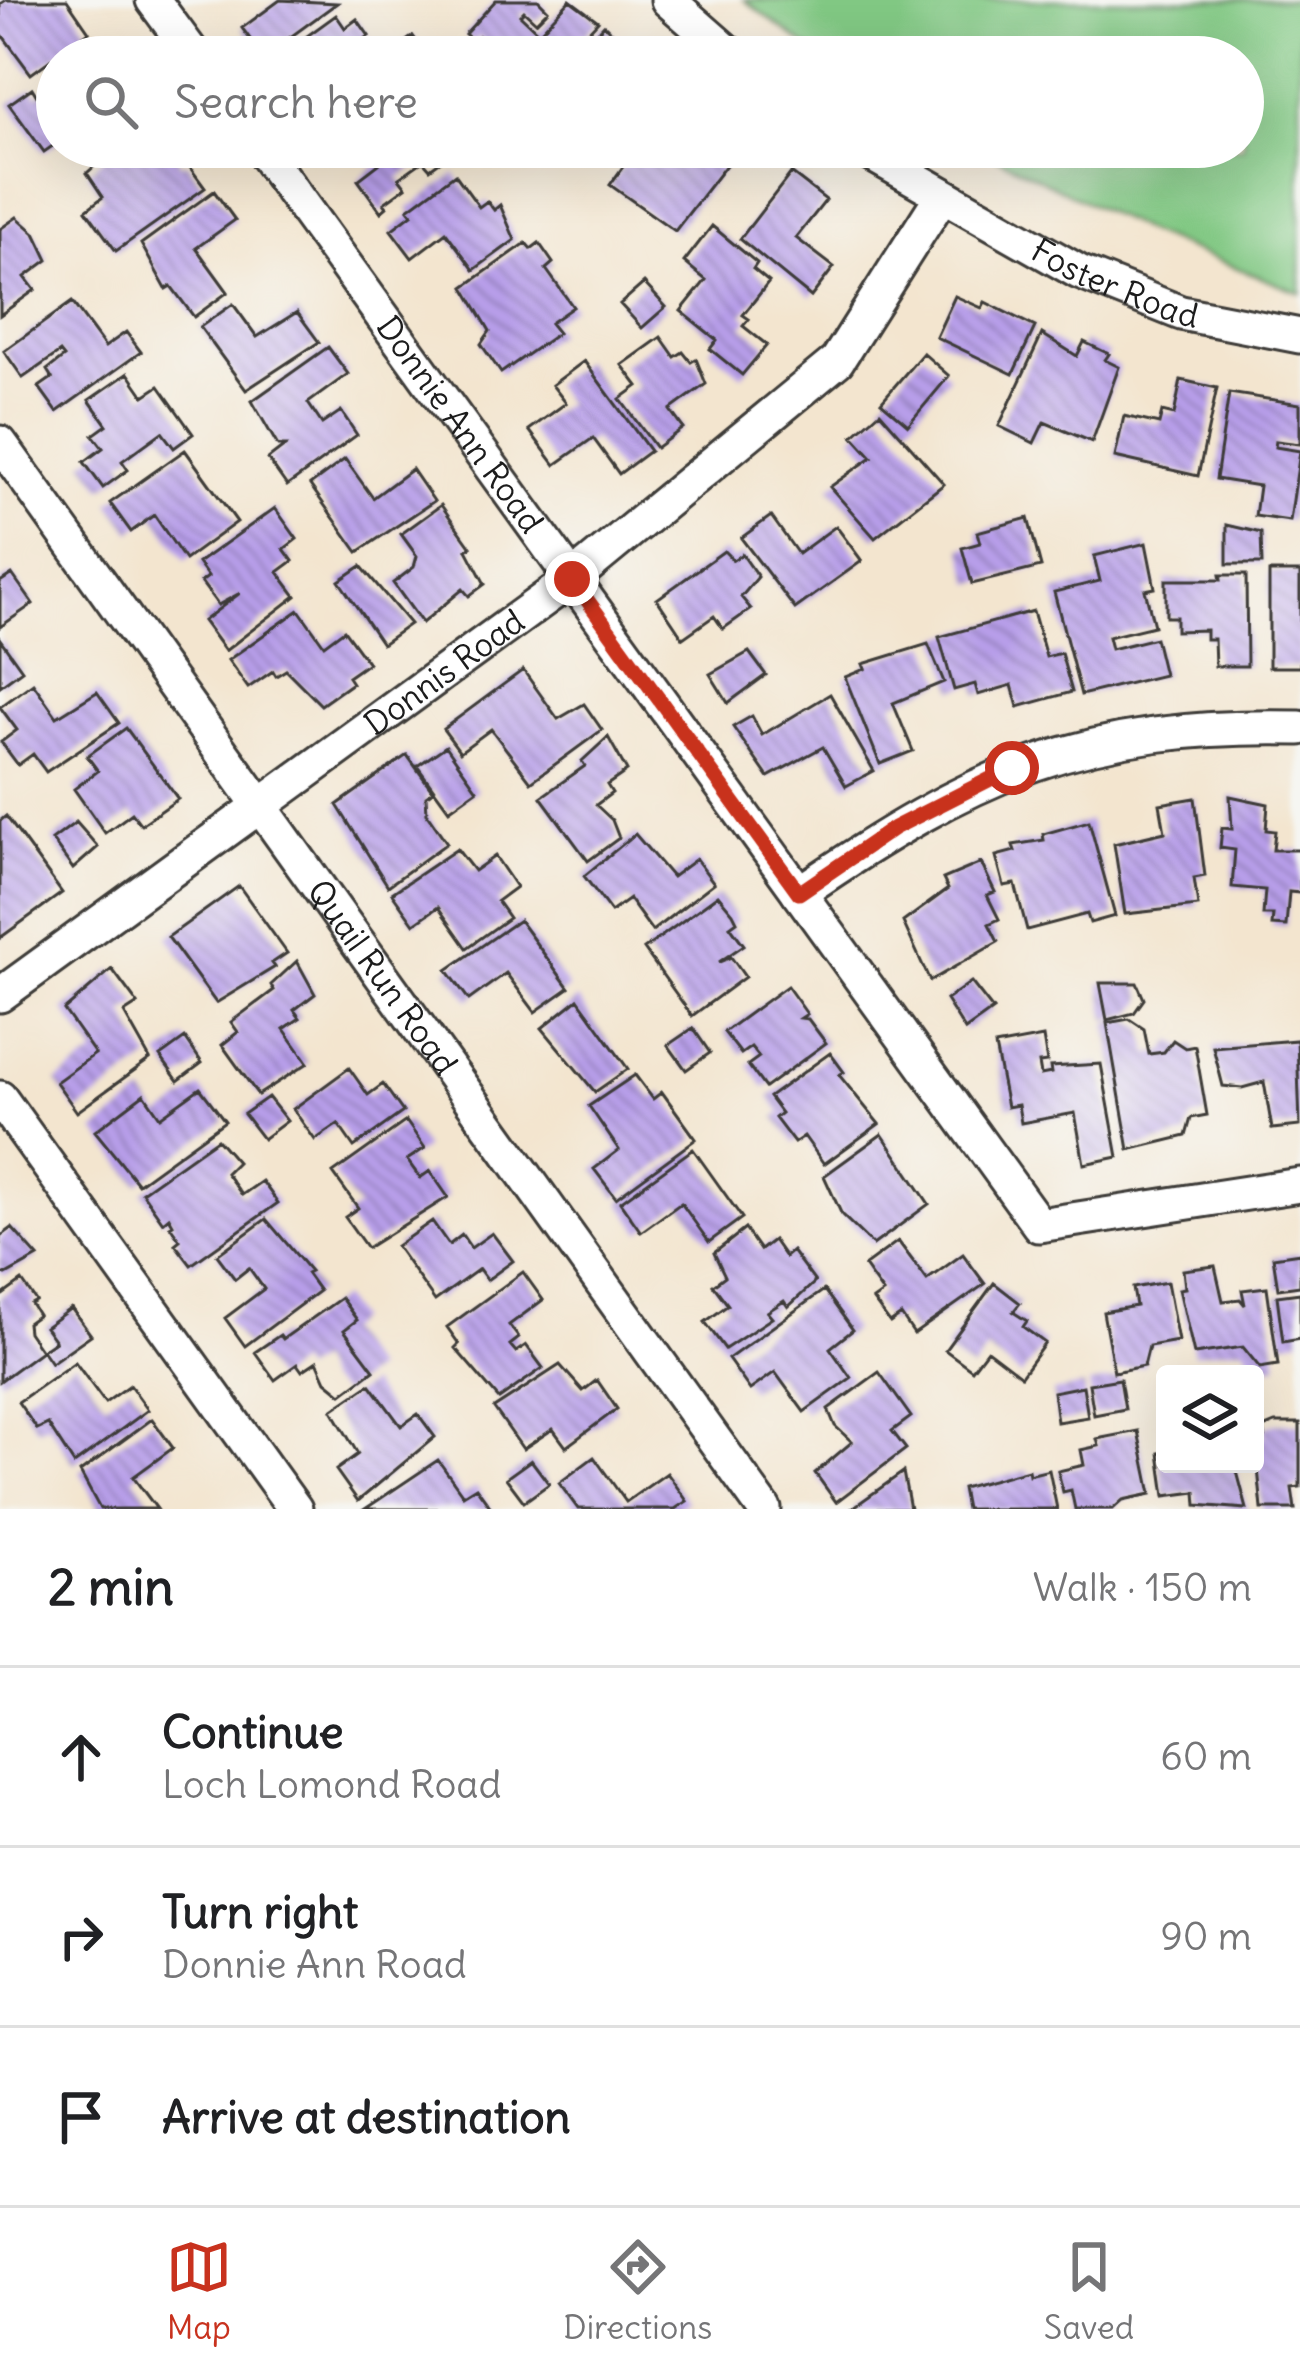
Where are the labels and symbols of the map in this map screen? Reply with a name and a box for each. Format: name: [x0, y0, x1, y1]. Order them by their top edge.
street label: Foster Road: [1024, 229, 1202, 337]
street label: Donnie Ann Road: [368, 307, 553, 541]
route end: [545, 552, 599, 606]
street label: Donnis Road: [356, 600, 532, 744]
route start: [985, 741, 1039, 795]
street label: Quail Run Road: [299, 871, 467, 1083]

